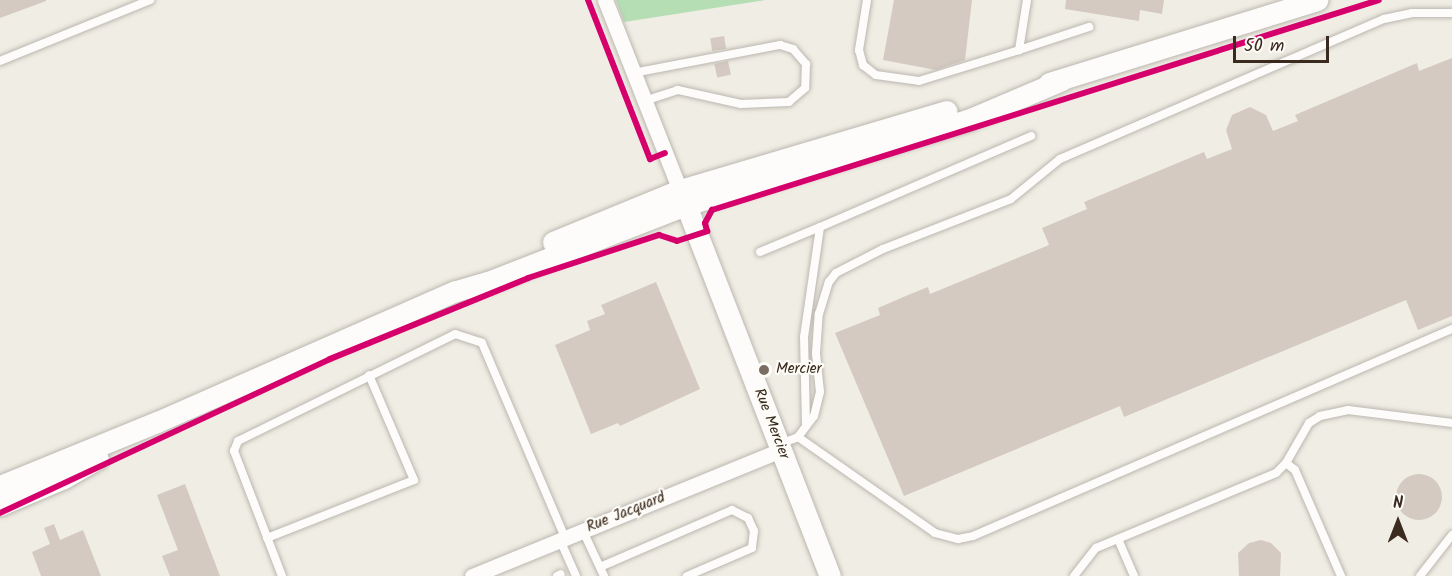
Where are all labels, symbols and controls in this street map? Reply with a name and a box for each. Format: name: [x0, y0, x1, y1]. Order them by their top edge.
scale bar: [1236, 24, 1332, 62]
text: 50 m: [1244, 32, 1284, 61]
place label: Mercier: [776, 361, 822, 379]
marker: Mercier: [757, 363, 771, 377]
street label: Rue Mercier: [749, 386, 793, 462]
street label: Rue Jacquard: [584, 489, 668, 537]
text: N: [1393, 491, 1403, 516]
north arrow: [1368, 492, 1428, 552]

